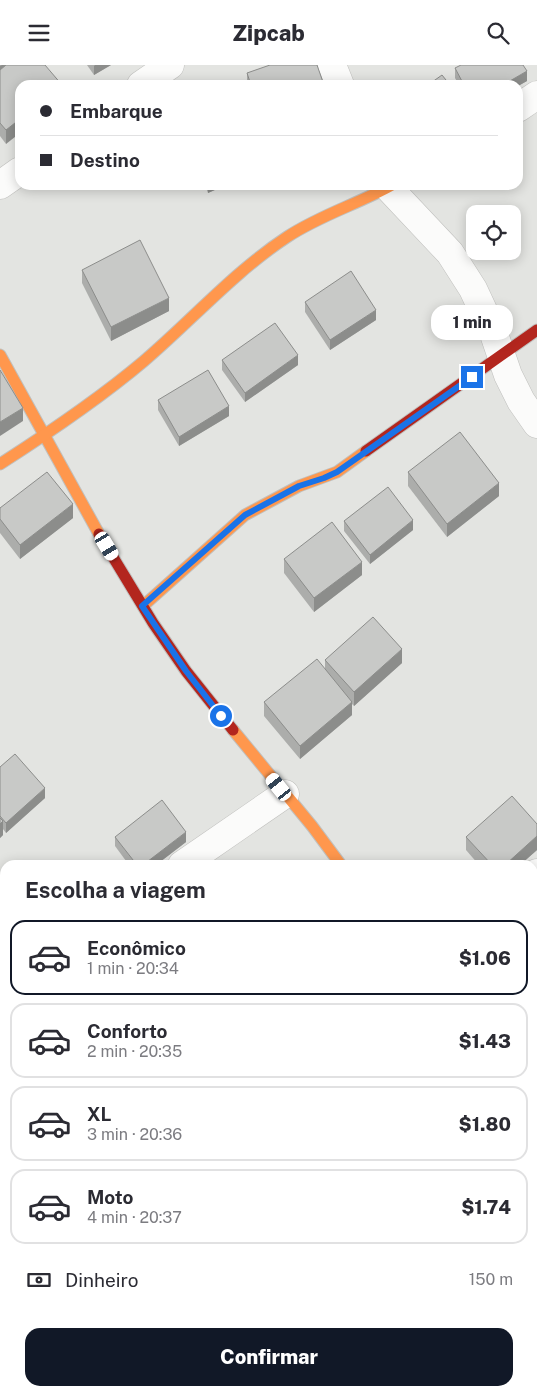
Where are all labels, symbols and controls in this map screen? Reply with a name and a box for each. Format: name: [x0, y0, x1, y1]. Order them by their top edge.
icon: menu: [25, 19, 53, 47]
icon: search: [484, 19, 512, 47]
text: Zipcab: [232, 20, 305, 46]
text: Embarque: [70, 100, 163, 122]
text: Destino: [70, 149, 140, 171]
map controls: [466, 205, 521, 260]
button: locate: [466, 205, 521, 260]
callout: 1 min: [431, 305, 513, 339]
text: 1 min: [452, 313, 492, 332]
route end: [461, 366, 483, 388]
car: [92, 529, 121, 563]
route start: [210, 705, 232, 727]
car: [263, 771, 294, 803]
text: Escolha a viagem: [25, 877, 206, 903]
icon: car: [27, 935, 72, 980]
text: Econômico: [87, 937, 186, 959]
text: $1.06: [459, 947, 511, 969]
text: 1 min · 20:34: [87, 959, 179, 978]
icon: car: [27, 1018, 72, 1063]
text: Conforto: [87, 1020, 167, 1042]
text: $1.43: [458, 1030, 511, 1052]
text: 2 min · 20:35: [87, 1042, 182, 1061]
icon: car: [27, 1101, 72, 1146]
text: XL: [87, 1103, 112, 1125]
text: $1.80: [459, 1113, 511, 1135]
text: 3 min · 20:36: [87, 1125, 182, 1144]
icon: car: [27, 1184, 72, 1229]
text: Moto: [87, 1186, 133, 1208]
text: $1.74: [461, 1196, 511, 1218]
text: 4 min · 20:37: [87, 1208, 182, 1227]
icon: cash: [25, 1266, 53, 1294]
text: Dinheiro: [65, 1269, 139, 1291]
text: 150 m: [469, 1270, 513, 1289]
button: Confirmar: [25, 1328, 513, 1386]

